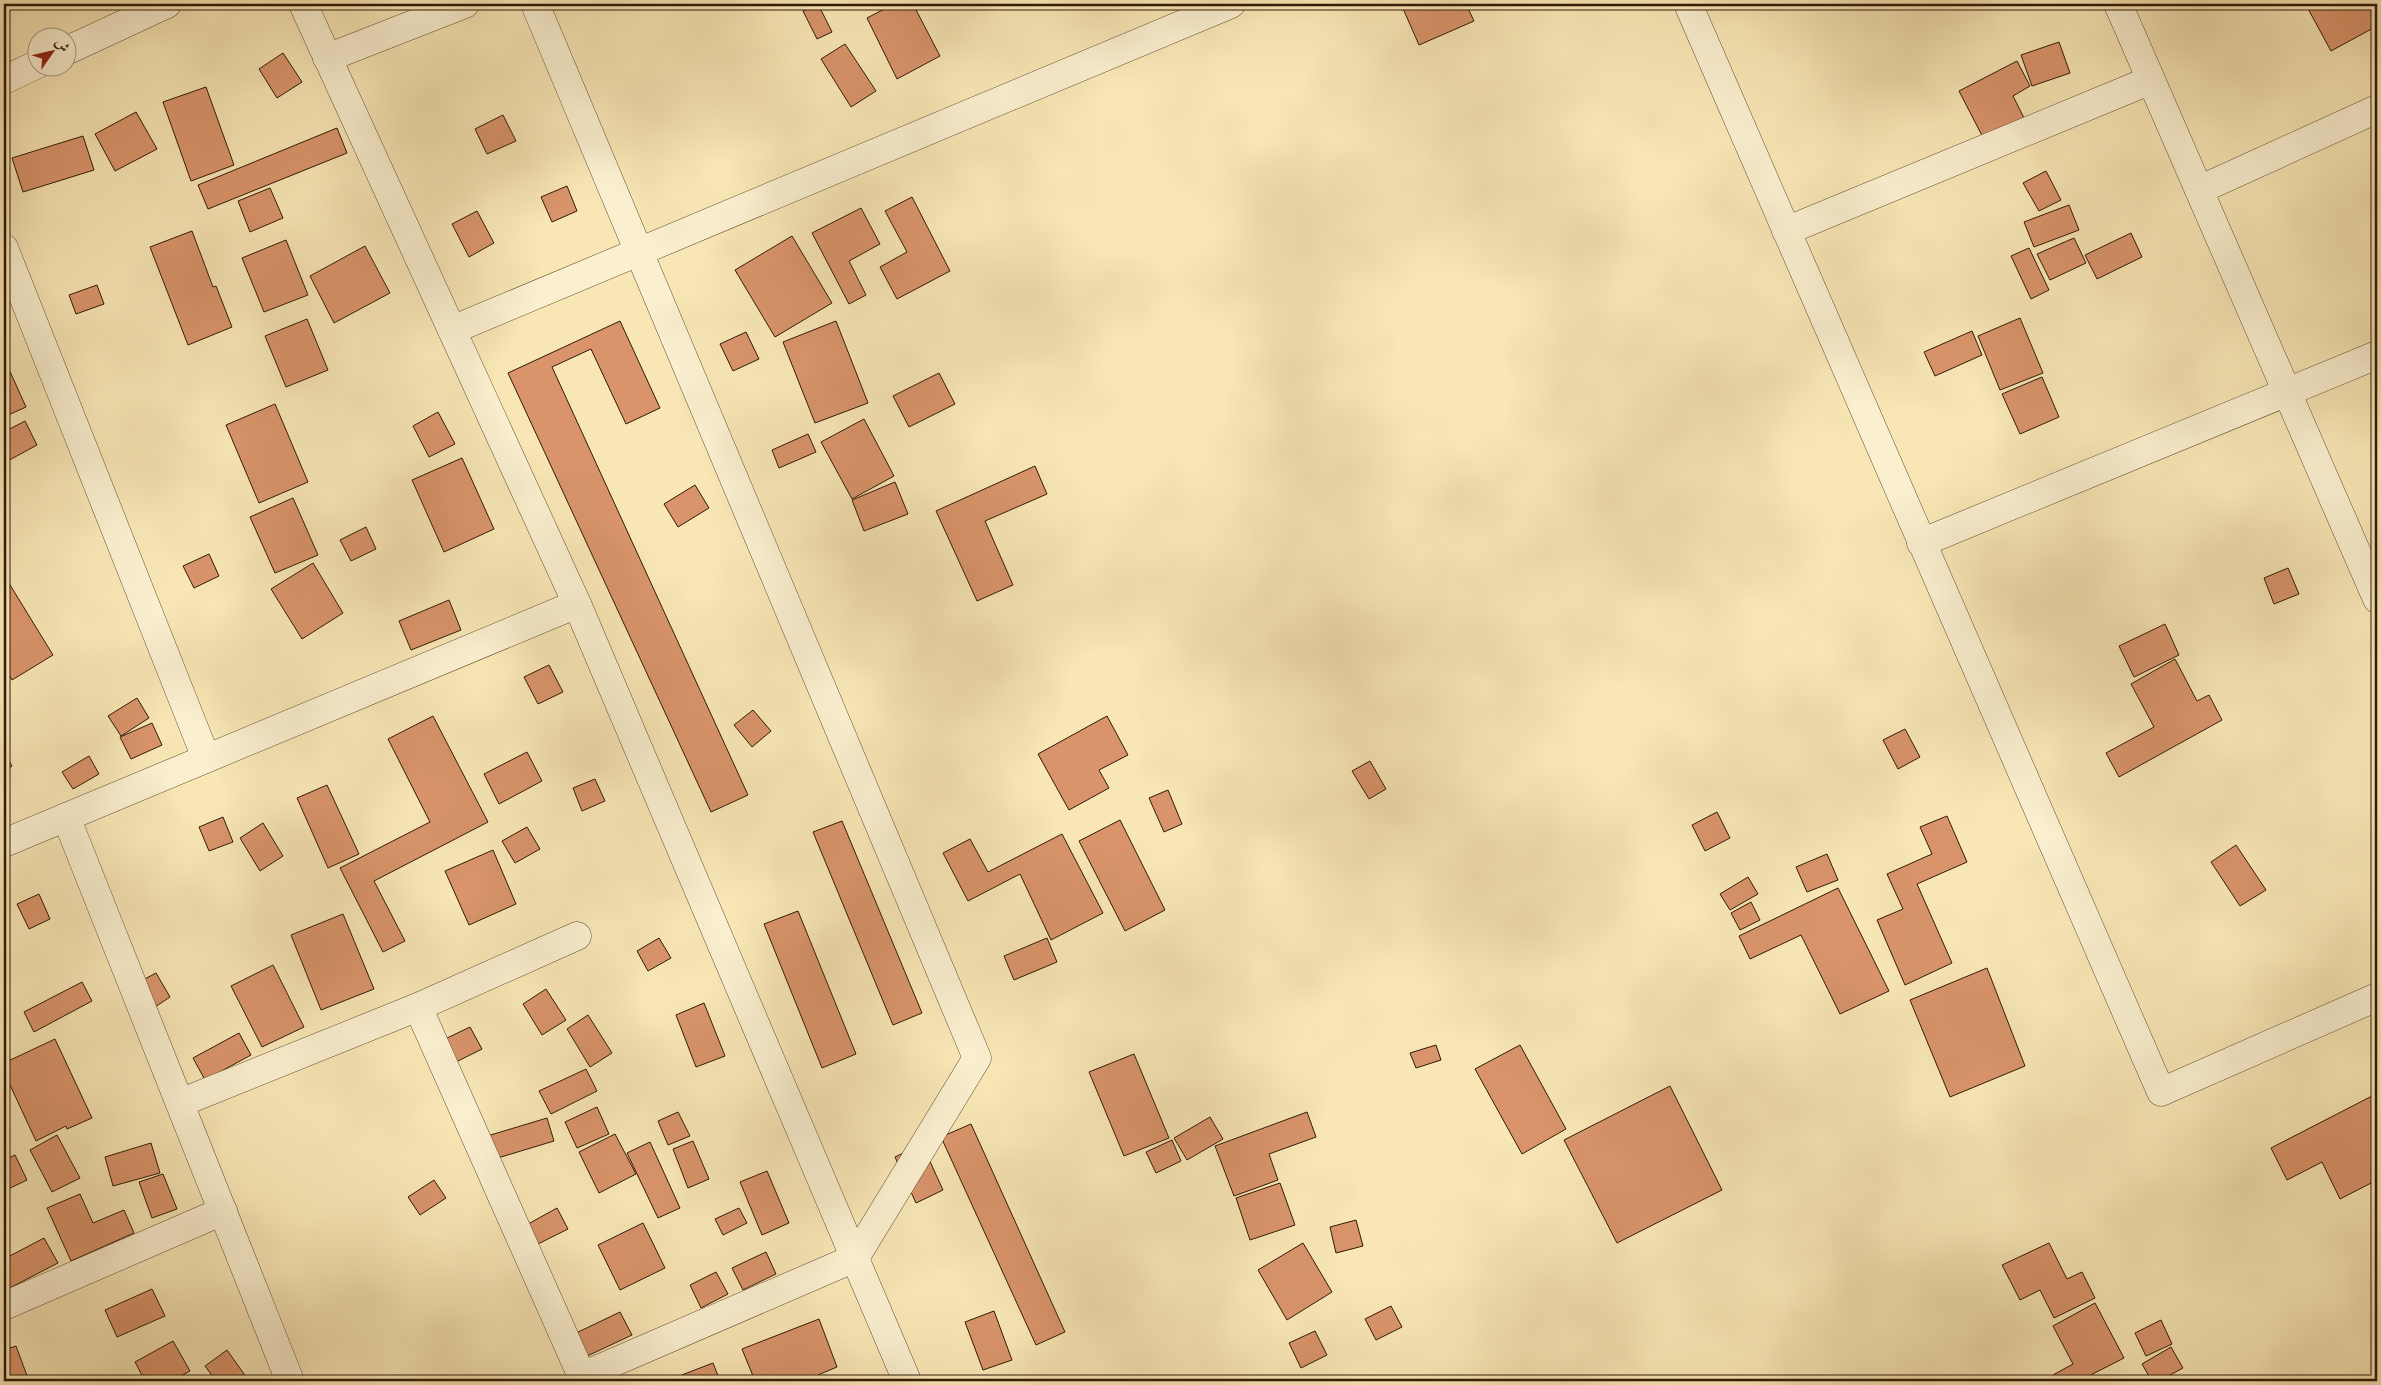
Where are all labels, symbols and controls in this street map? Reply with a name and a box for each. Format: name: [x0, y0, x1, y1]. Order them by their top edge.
north arrow: [28, 28, 78, 78]
text: ش: [50, 34, 73, 57]

